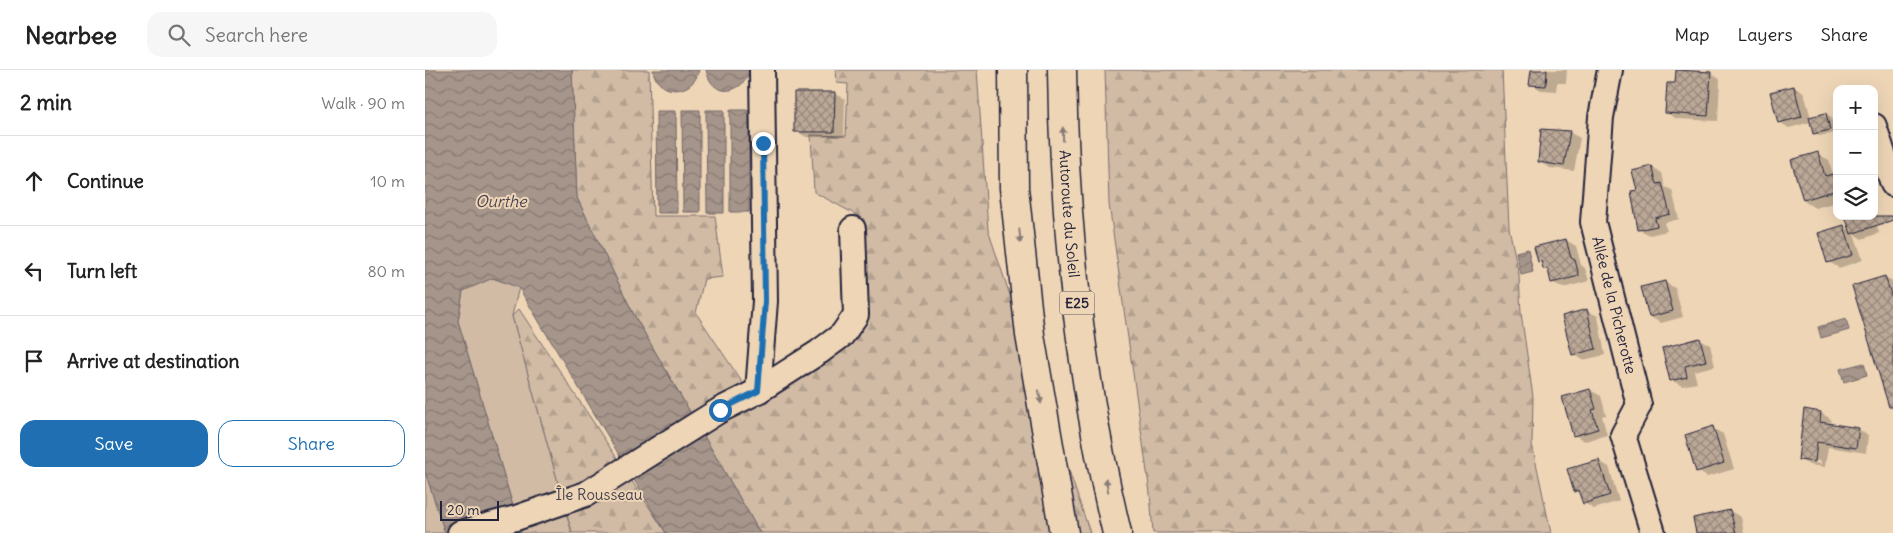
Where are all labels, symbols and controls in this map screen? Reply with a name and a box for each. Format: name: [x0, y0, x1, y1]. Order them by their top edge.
search box: [147, 12, 497, 57]
text: Nearbee: [25, 20, 117, 50]
icon: search: [165, 21, 193, 49]
text: Search here: [205, 23, 308, 47]
text: Map: [1674, 23, 1709, 46]
text: Layers: [1737, 23, 1793, 46]
text: Share: [1821, 23, 1868, 46]
map controls: [1833, 85, 1878, 220]
button: +: [1833, 85, 1878, 130]
text: 2 min: [20, 89, 72, 116]
text: Walk · 90 m: [321, 93, 405, 113]
one-way arrow: [1059, 125, 1067, 141]
button: −: [1833, 130, 1878, 175]
route end: [752, 132, 775, 155]
street label: Autoroute du Soleil: [1055, 149, 1084, 278]
icon: ahead: [20, 167, 48, 195]
text: Continue: [67, 169, 144, 193]
text: 10 m: [370, 171, 405, 191]
button: layers: [1833, 175, 1878, 220]
water label: Ourthe: [475, 191, 528, 211]
one-way arrow: [1016, 228, 1024, 244]
street label: Allée de la Picherotte: [1588, 234, 1641, 376]
icon: left: [20, 257, 48, 285]
text: Turn left: [67, 259, 137, 283]
text: 80 m: [367, 261, 405, 281]
road number: E25: [1059, 292, 1095, 314]
icon: arrive: [20, 347, 48, 375]
text: Arrive at destination: [67, 349, 240, 373]
one-way arrow: [1037, 390, 1045, 406]
route start: [709, 399, 732, 422]
button: Save: [20, 420, 208, 467]
button: Share: [218, 420, 405, 467]
one-way arrow: [1102, 477, 1110, 493]
park label: Île Rousseau: [555, 485, 643, 504]
scale bar: [440, 498, 499, 521]
text: 20 m: [447, 501, 480, 519]

